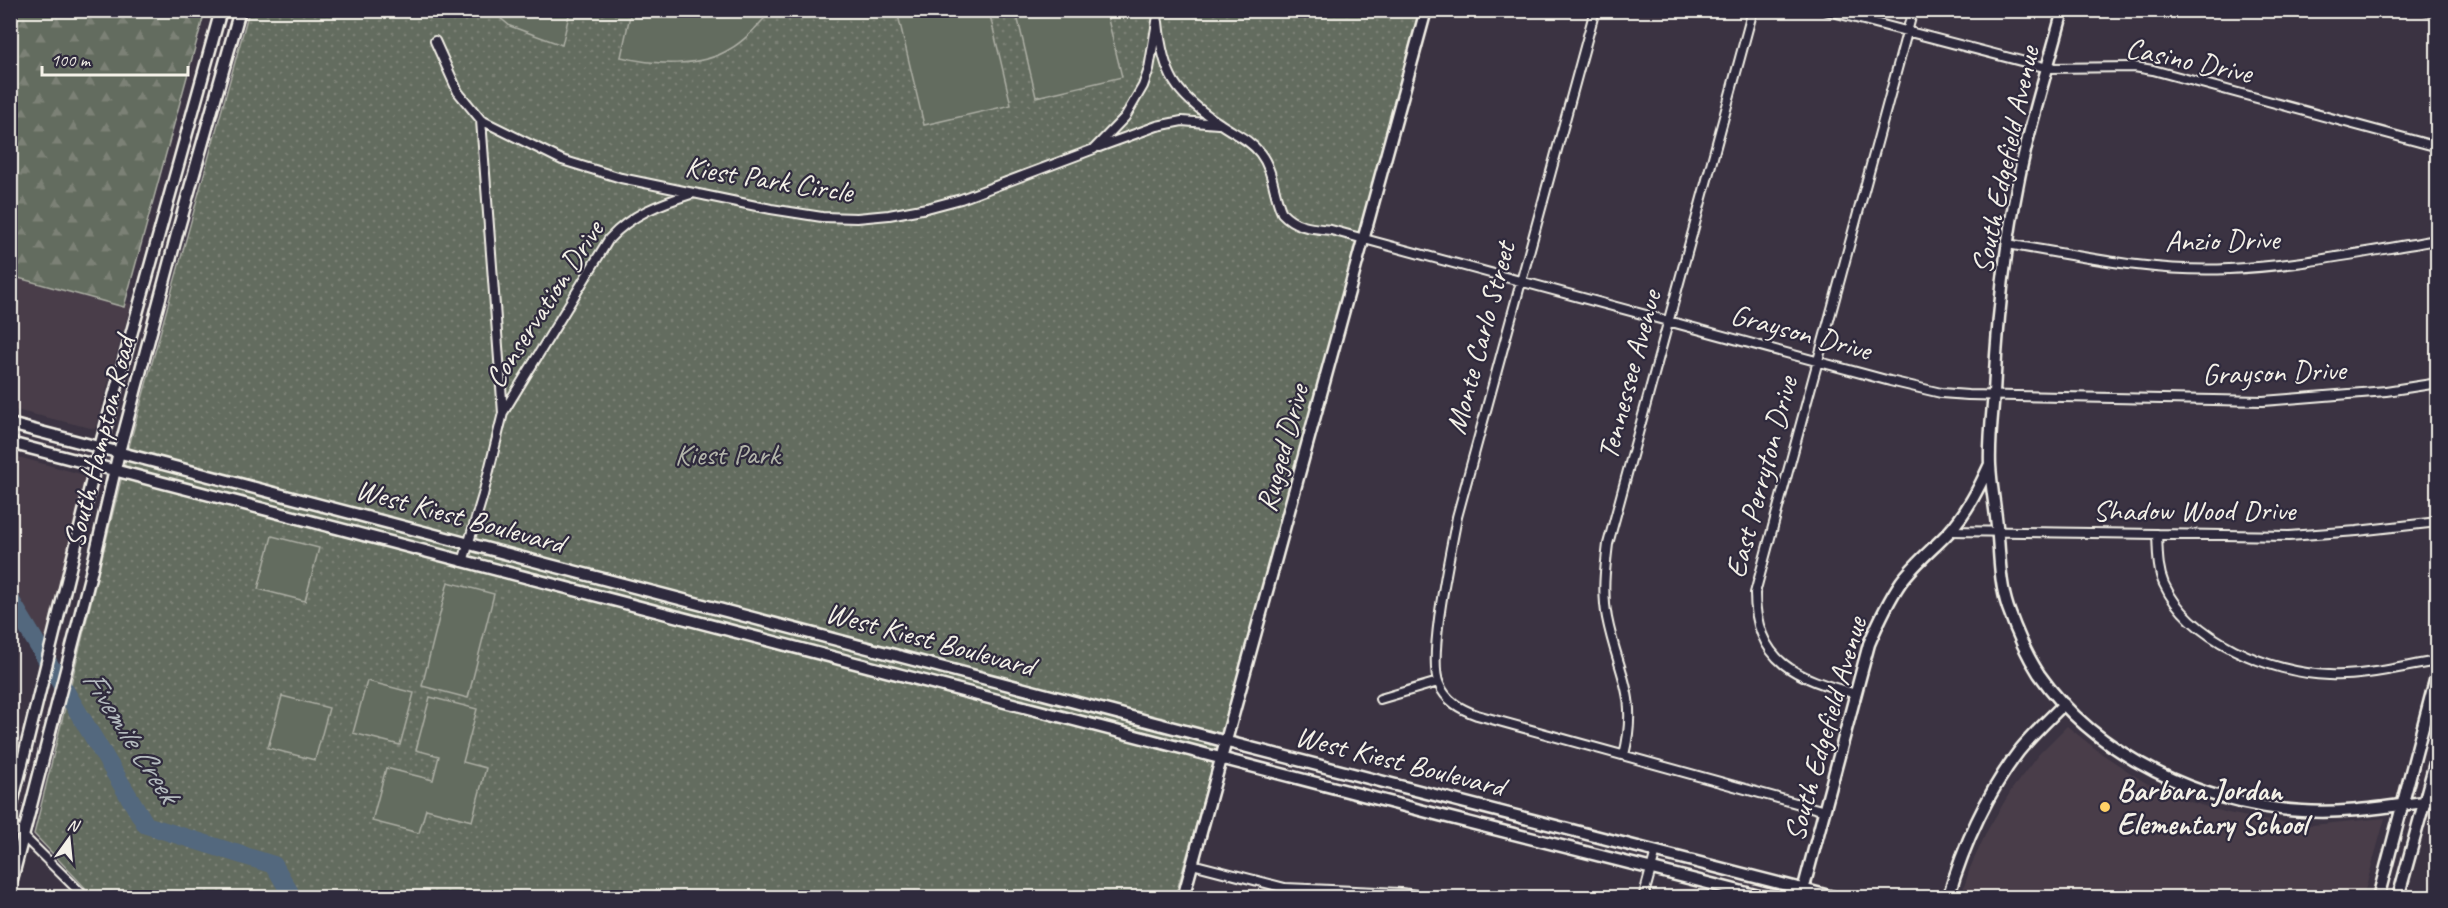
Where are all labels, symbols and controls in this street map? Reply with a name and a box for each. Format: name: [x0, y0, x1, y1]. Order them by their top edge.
street label: Casino Drive: [2122, 28, 2258, 92]
scale bar: [42, 39, 188, 77]
street label: South Edgefield Avenue: [1962, 41, 2048, 277]
text: 100 m: [51, 49, 92, 71]
street label: Kiest Park Circle: [683, 147, 858, 211]
street label: Conservation Drive: [476, 211, 613, 395]
street label: Anzio Drive: [2164, 220, 2282, 260]
street label: Monte Carlo Street: [1436, 235, 1525, 438]
street label: Tennessee Avenue: [1588, 284, 1670, 464]
street label: Grayson Drive: [1727, 295, 1877, 370]
street label: South Hampton Road: [54, 329, 145, 551]
street label: Grayson Drive: [2202, 350, 2349, 393]
street label: East Perryton Drive: [1716, 370, 1807, 582]
street label: Rugged Drive: [1247, 378, 1318, 516]
park label: Kiest Park: [675, 435, 781, 473]
street label: West Kiest Boulevard: [352, 470, 572, 563]
street label: Shadow Wood Drive: [2093, 491, 2298, 529]
street label: West Kiest Boulevard: [822, 593, 1042, 686]
street label: South Edgefield Avenue: [1775, 610, 1876, 845]
water label: Fivemile Creek: [73, 662, 192, 815]
street label: West Kiest Boulevard: [1291, 717, 1513, 806]
place label: Barbara Jordan Elementary School: [2117, 771, 2313, 843]
marker: Barbara Jordan Elementary School: [2098, 800, 2112, 814]
north arrow: [39, 809, 99, 869]
text: N: [65, 815, 83, 837]

